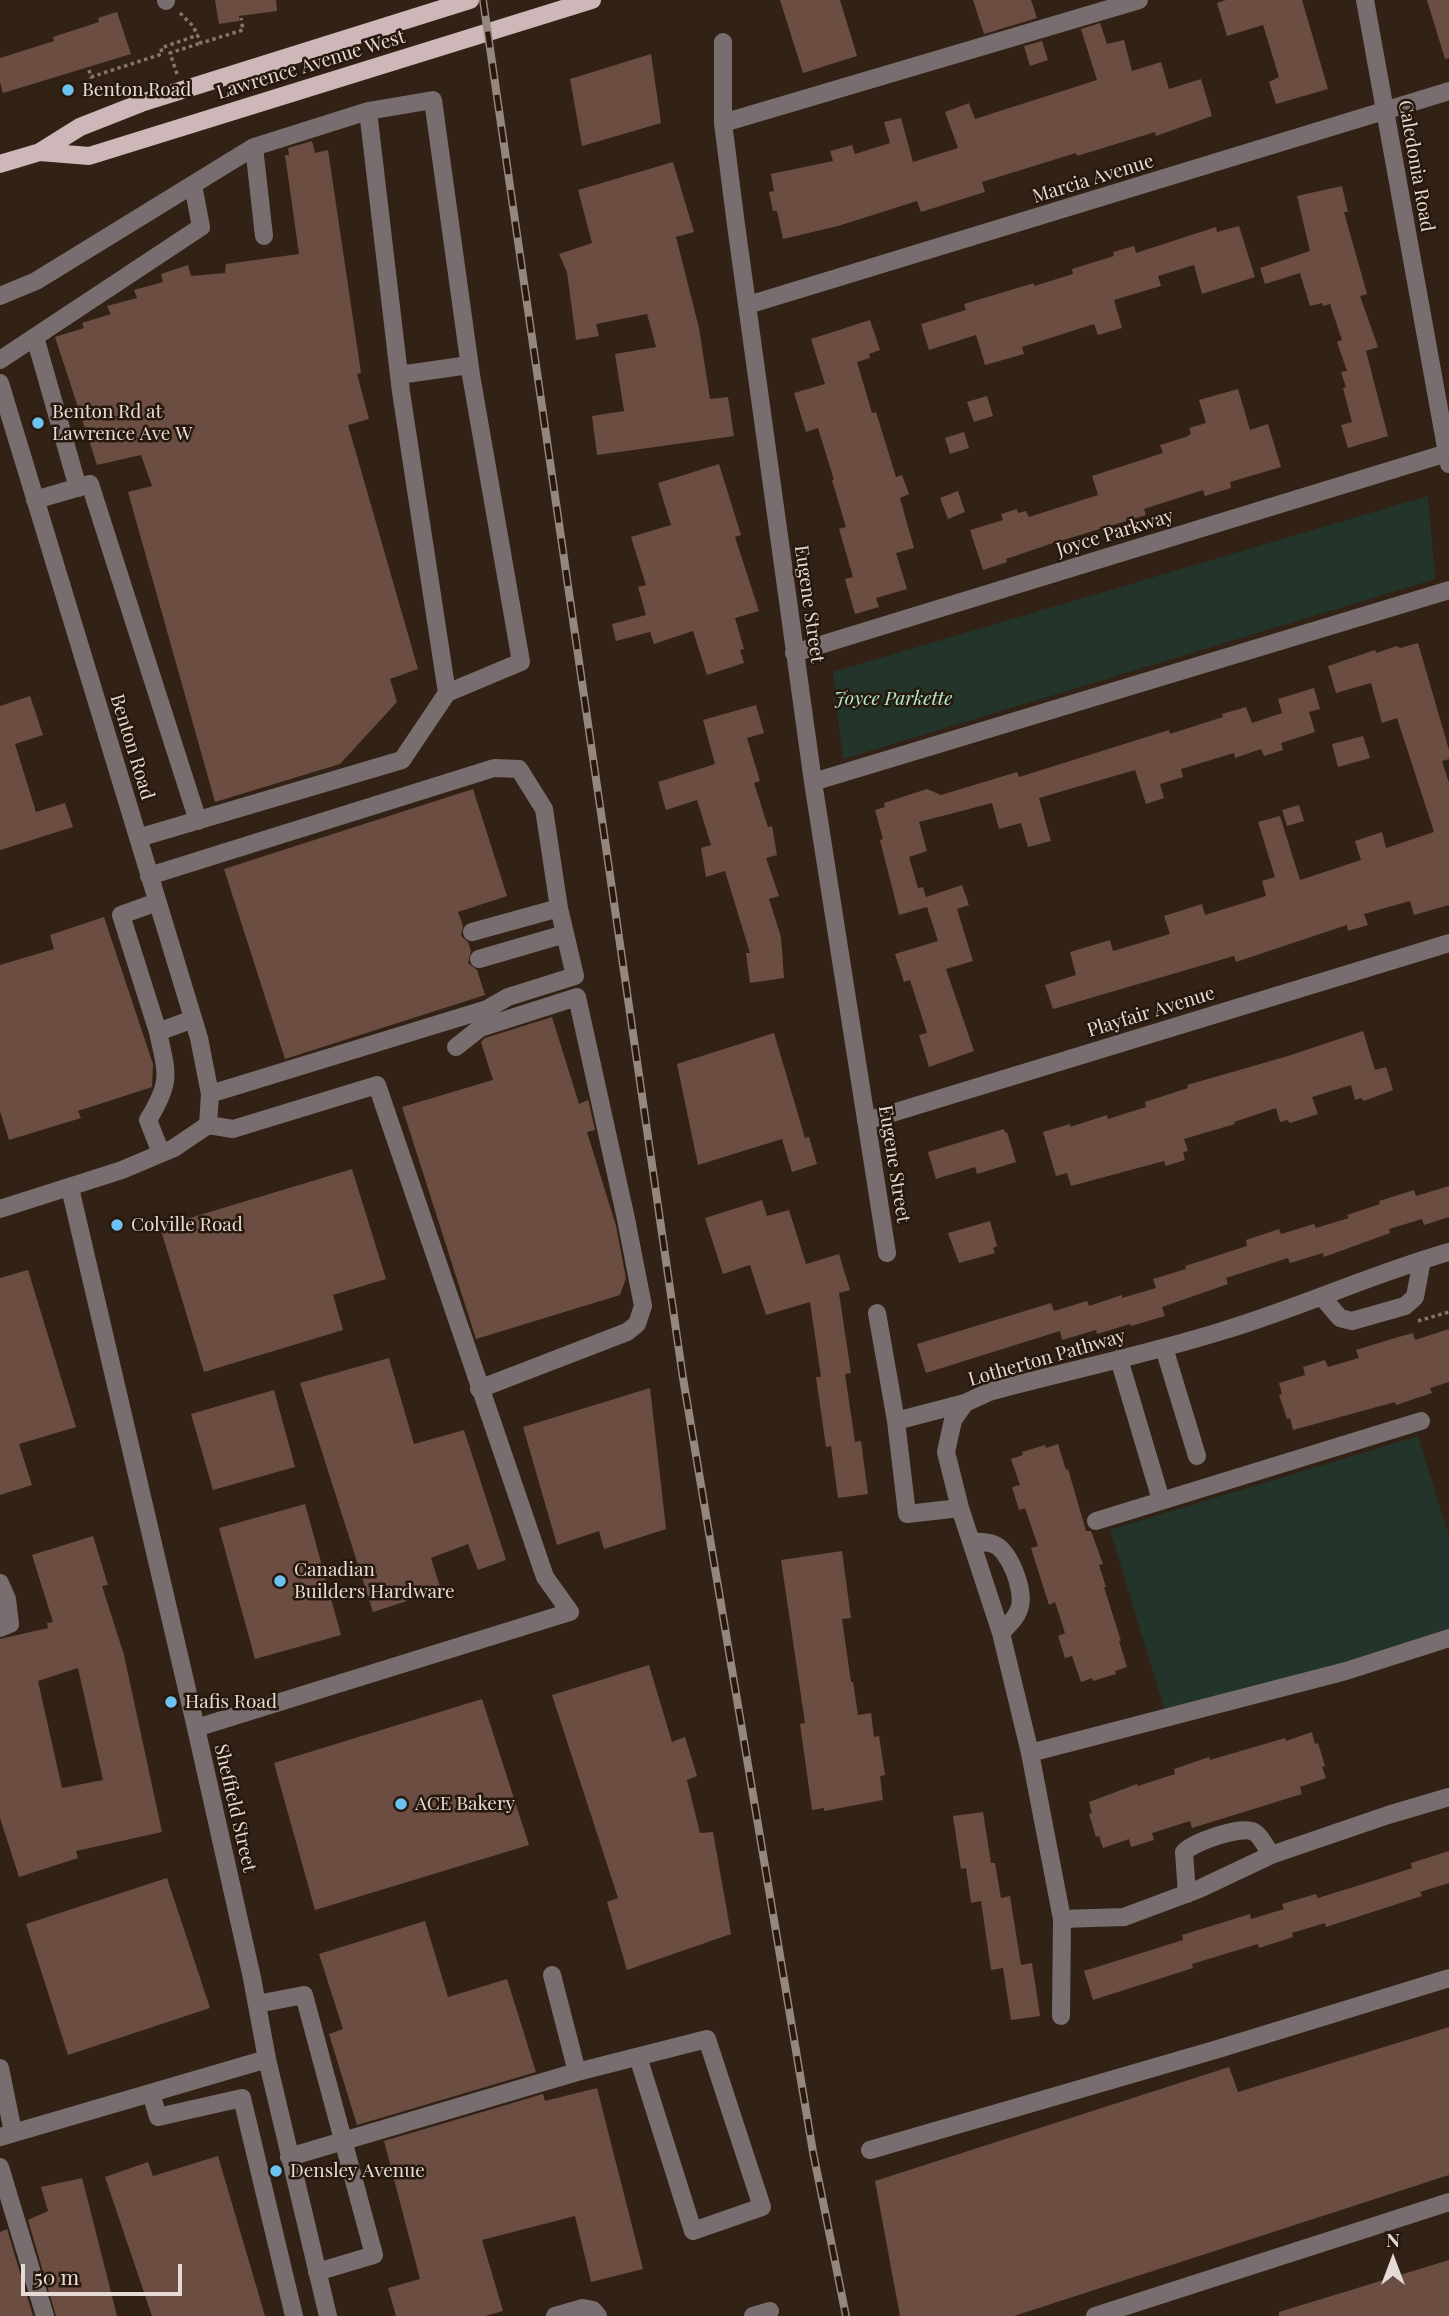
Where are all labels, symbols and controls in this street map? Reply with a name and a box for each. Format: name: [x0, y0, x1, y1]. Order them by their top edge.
street label: Lawrence Avenue West: [214, 25, 408, 105]
place label: Benton Road: [82, 79, 191, 101]
marker: Benton Road: [60, 82, 76, 98]
street label: Caledonia Road: [1393, 98, 1439, 234]
street label: Marcia Avenue: [1030, 150, 1156, 208]
place label: Benton Rd at Lawrence Ave W: [52, 401, 192, 445]
marker: Benton Rd at Lawrence Ave W: [30, 415, 46, 431]
street label: Joyce Parkway: [1054, 504, 1176, 562]
street label: Eugene Street: [789, 544, 829, 664]
park label: Joyce Parkette: [834, 688, 952, 710]
street label: Benton Road: [105, 691, 159, 803]
street label: Playfair Avenue: [1084, 982, 1218, 1042]
street label: Eugene Street: [873, 1104, 915, 1224]
place label: Colville Road: [131, 1214, 243, 1236]
marker: Colville Road: [109, 1217, 125, 1233]
street label: Lotherton Pathway: [966, 1325, 1128, 1391]
place label: Canadian Builders Hardware: [294, 1559, 455, 1603]
marker: Canadian Builders Hardware: [272, 1573, 288, 1589]
place label: Hafis Road: [185, 1691, 277, 1713]
marker: Hafis Road: [163, 1694, 179, 1710]
street label: Sheffield Street: [209, 1742, 261, 1874]
place label: ACE Bakery: [415, 1793, 515, 1815]
marker: ACE Bakery: [393, 1796, 409, 1812]
place label: Densley Avenue: [290, 2160, 425, 2182]
marker: Densley Avenue: [268, 2163, 284, 2179]
north arrow: [1358, 2225, 1428, 2295]
text: N: [1386, 2226, 1400, 2252]
scale bar: [24, 2250, 186, 2294]
text: 50 m: [34, 2262, 79, 2290]

